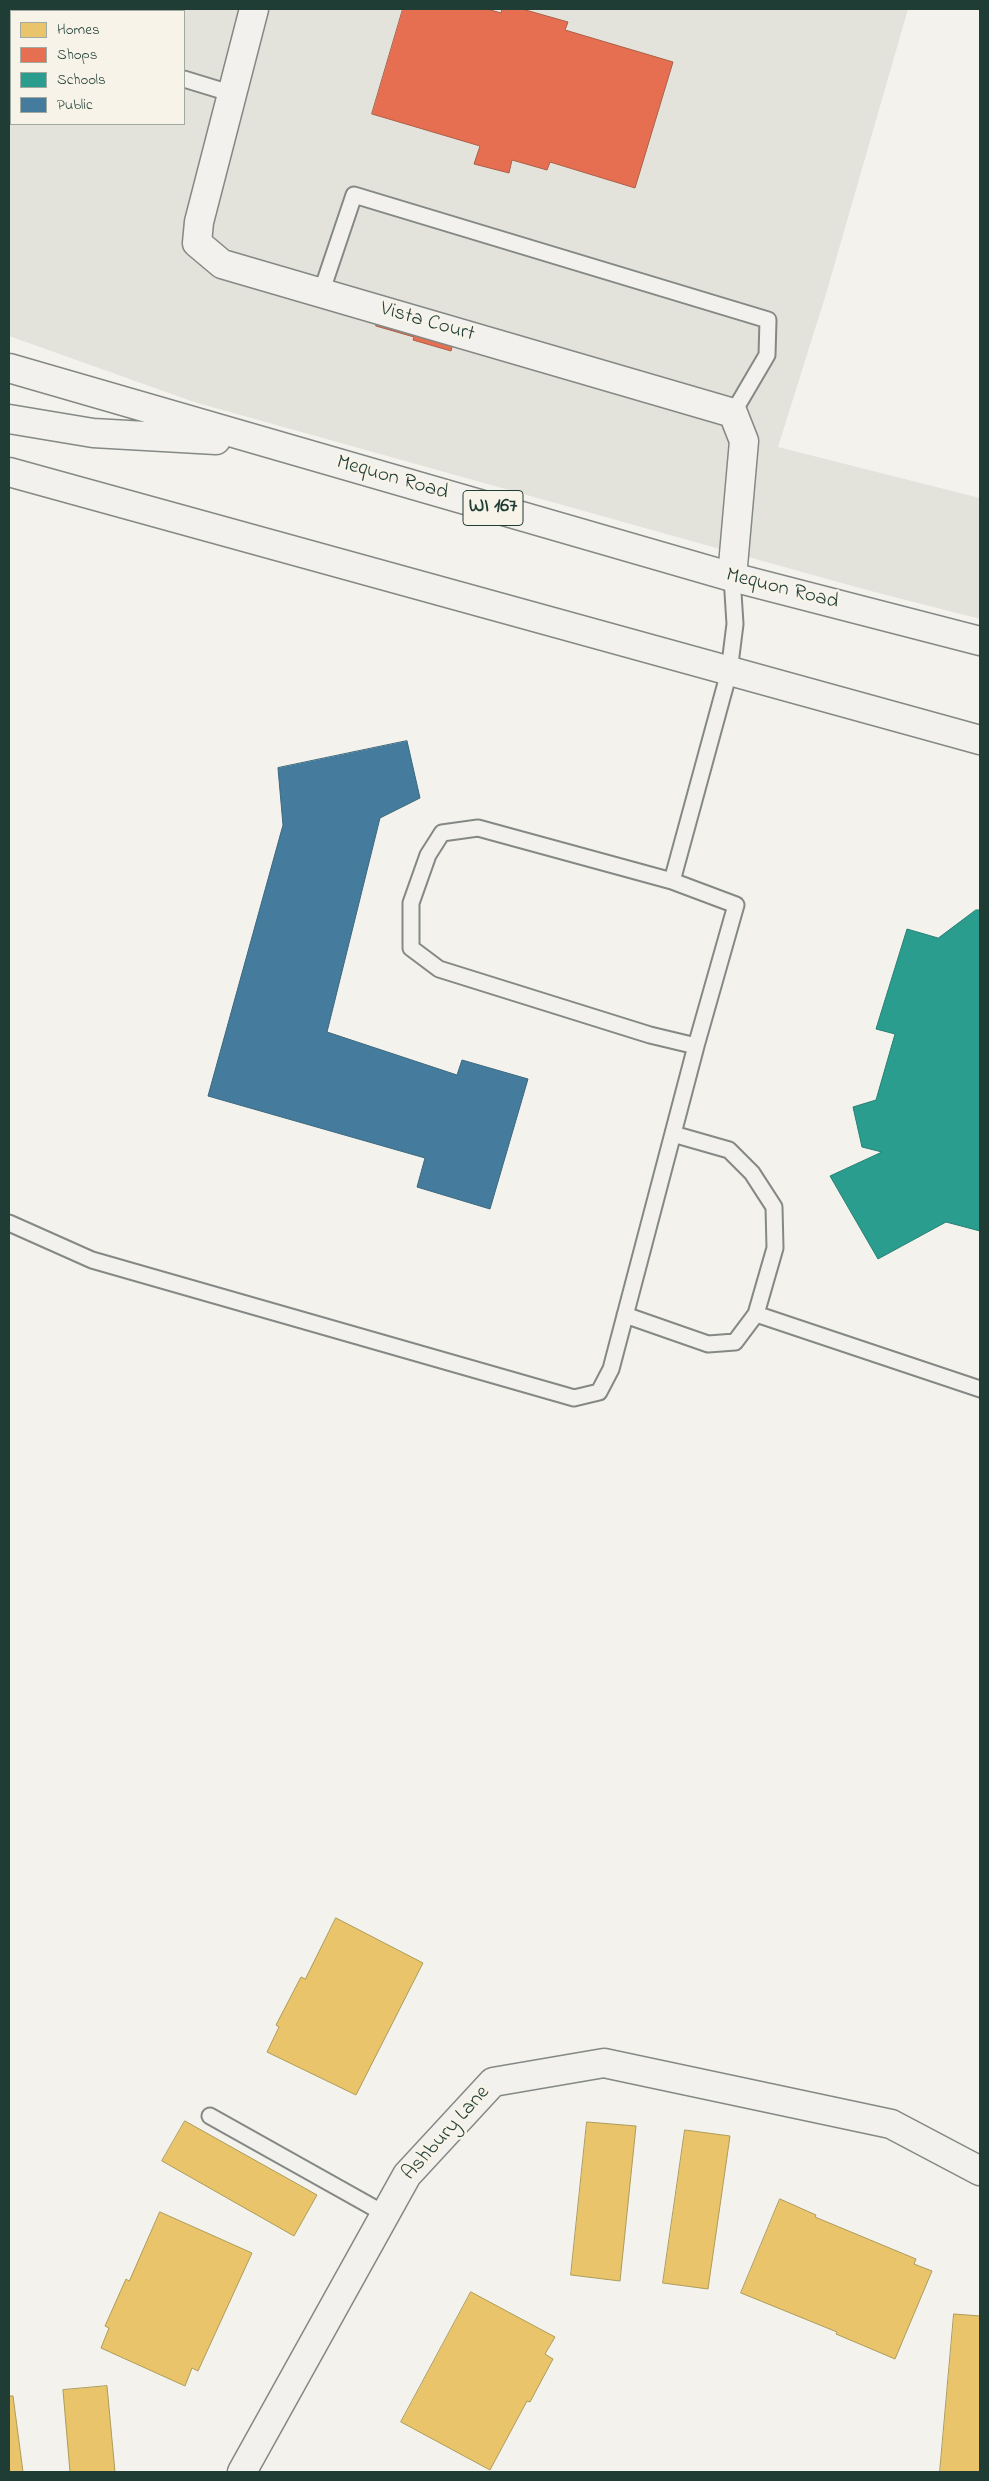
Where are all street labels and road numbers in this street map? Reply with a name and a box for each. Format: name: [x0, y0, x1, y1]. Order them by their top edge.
street label: Vista Court: [377, 298, 477, 348]
street label: Mequon Road: [333, 451, 451, 507]
road number: WI 167: [463, 490, 523, 526]
street label: Mequon Road: [723, 564, 841, 616]
street label: Ashbury Lane: [398, 2081, 496, 2187]

